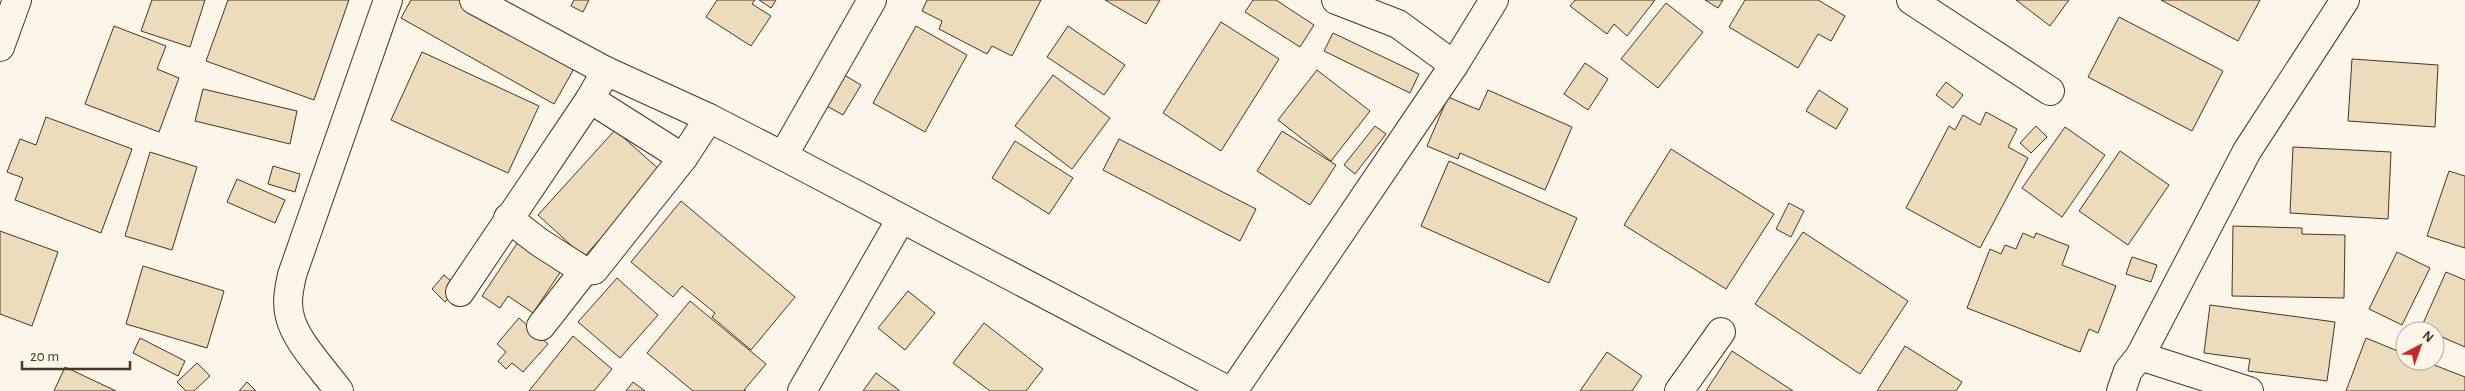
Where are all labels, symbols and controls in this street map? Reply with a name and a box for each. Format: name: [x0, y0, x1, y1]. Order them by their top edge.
north arrow: [2395, 321, 2445, 371]
text: N: [2420, 328, 2436, 345]
scale bar: [22, 338, 130, 370]
text: 20 m: [30, 349, 59, 364]

